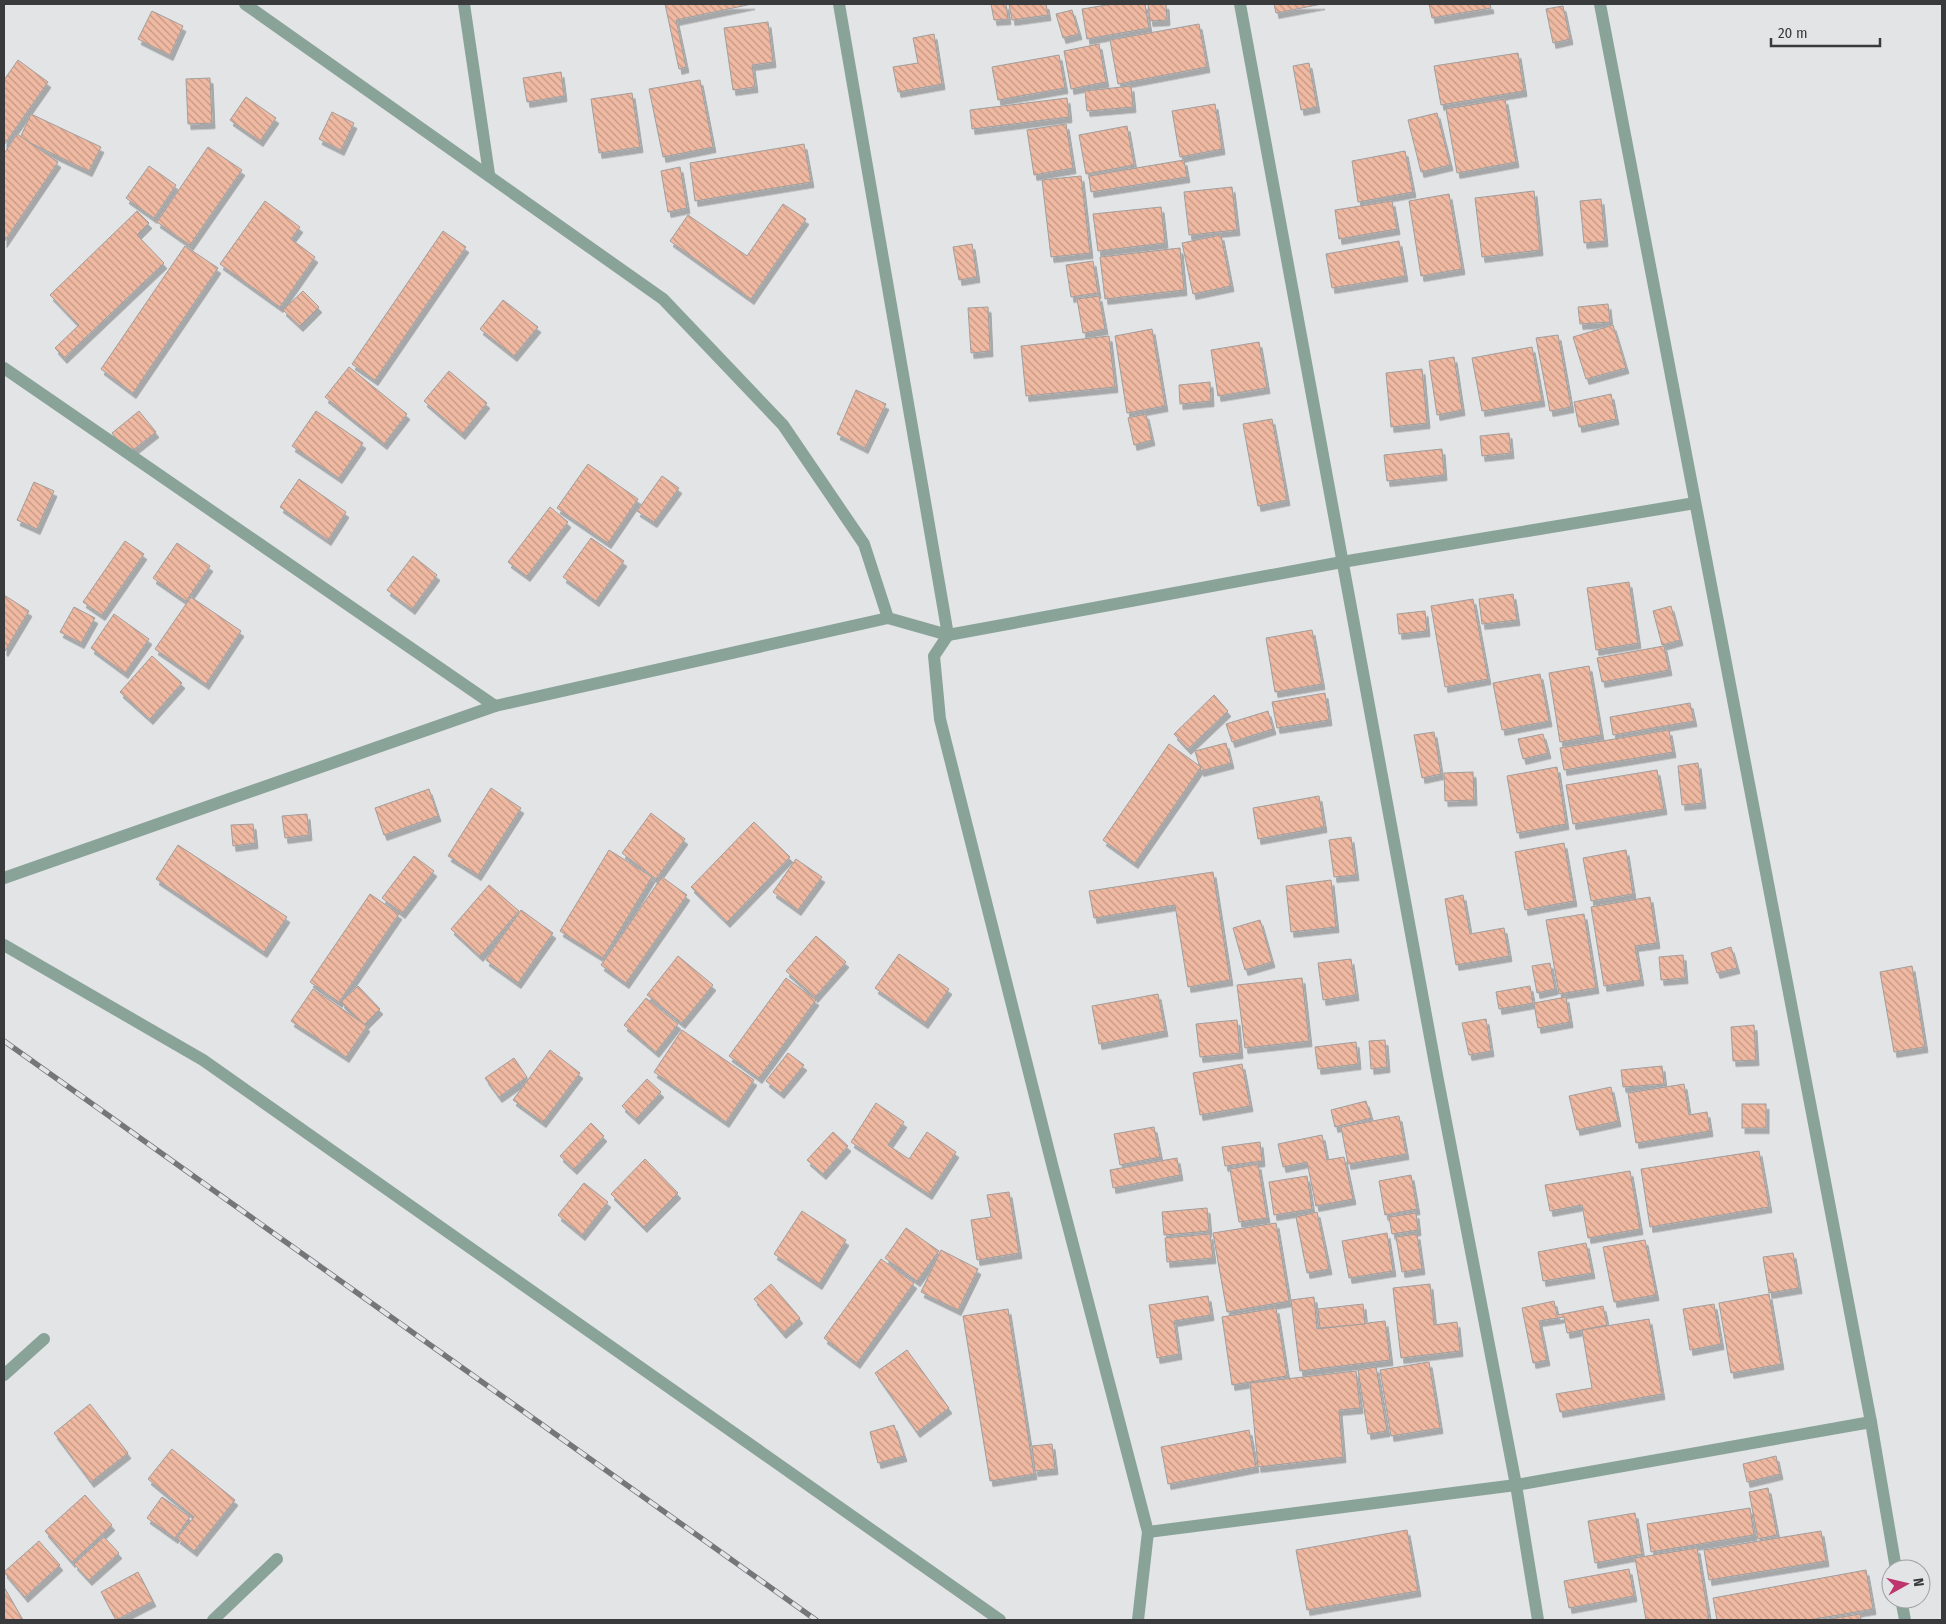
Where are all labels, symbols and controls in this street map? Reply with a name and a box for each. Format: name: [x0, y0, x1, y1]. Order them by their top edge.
scale bar: [1771, 15, 1880, 47]
text: 20 m: [1778, 24, 1808, 42]
north arrow: [1881, 1559, 1931, 1609]
text: N: [1909, 1577, 1927, 1588]

